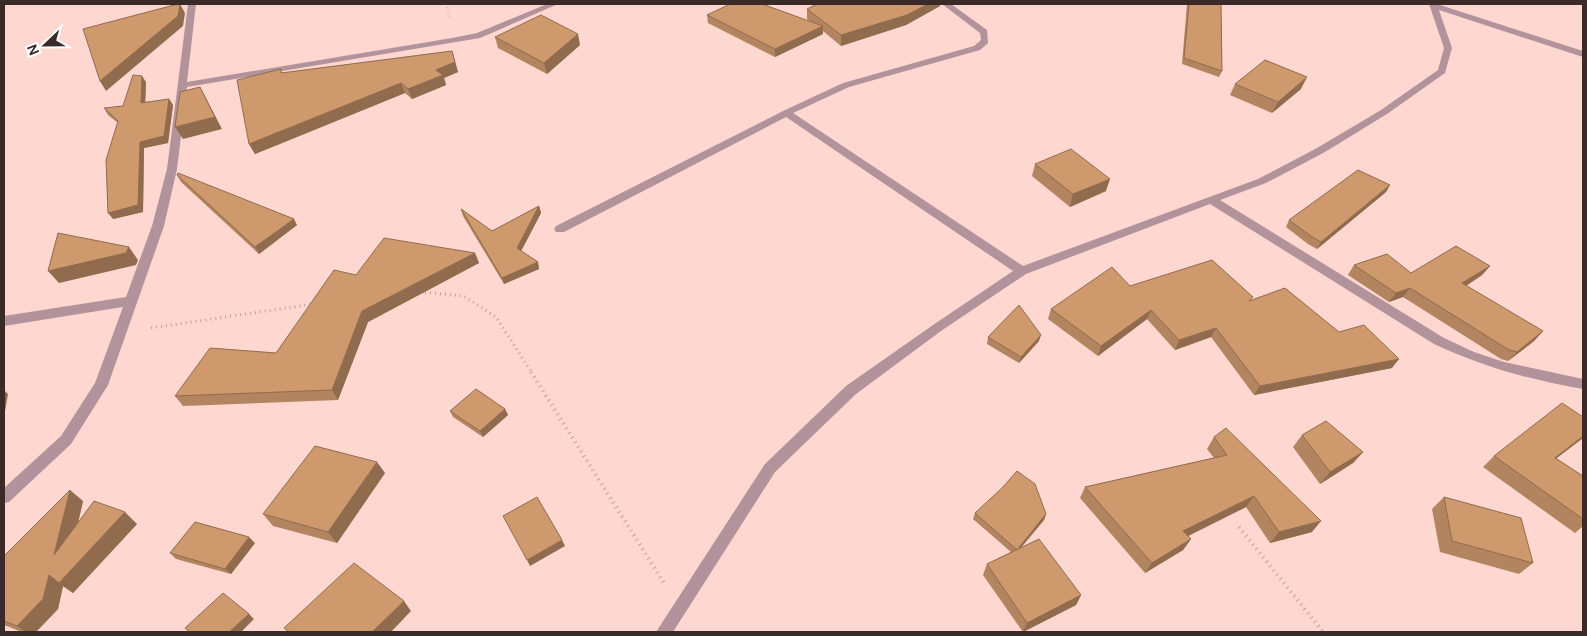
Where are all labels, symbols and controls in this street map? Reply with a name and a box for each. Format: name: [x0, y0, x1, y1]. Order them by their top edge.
north arrow: [20, 20, 70, 70]
text: N: [23, 42, 43, 58]

